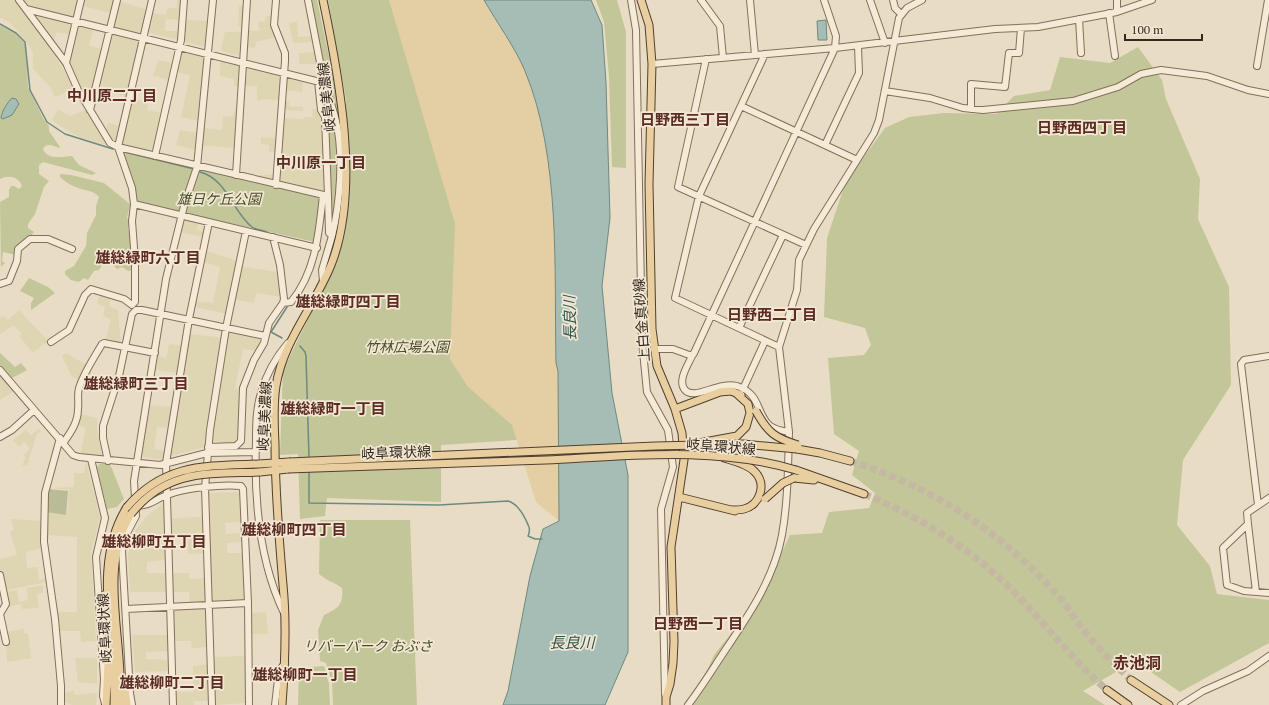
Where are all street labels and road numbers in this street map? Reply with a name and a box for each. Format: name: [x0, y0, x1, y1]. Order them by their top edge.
street label: 岐阜美濃線: [313, 61, 339, 133]
street label: 上白金真砂線: [629, 277, 653, 363]
street label: 岐阜美濃線: [253, 381, 275, 451]
street label: 岐阜環状線: [685, 433, 757, 459]
street label: 岐阜環状線: [361, 441, 431, 463]
street label: 岐阜環状線: [93, 593, 115, 663]

